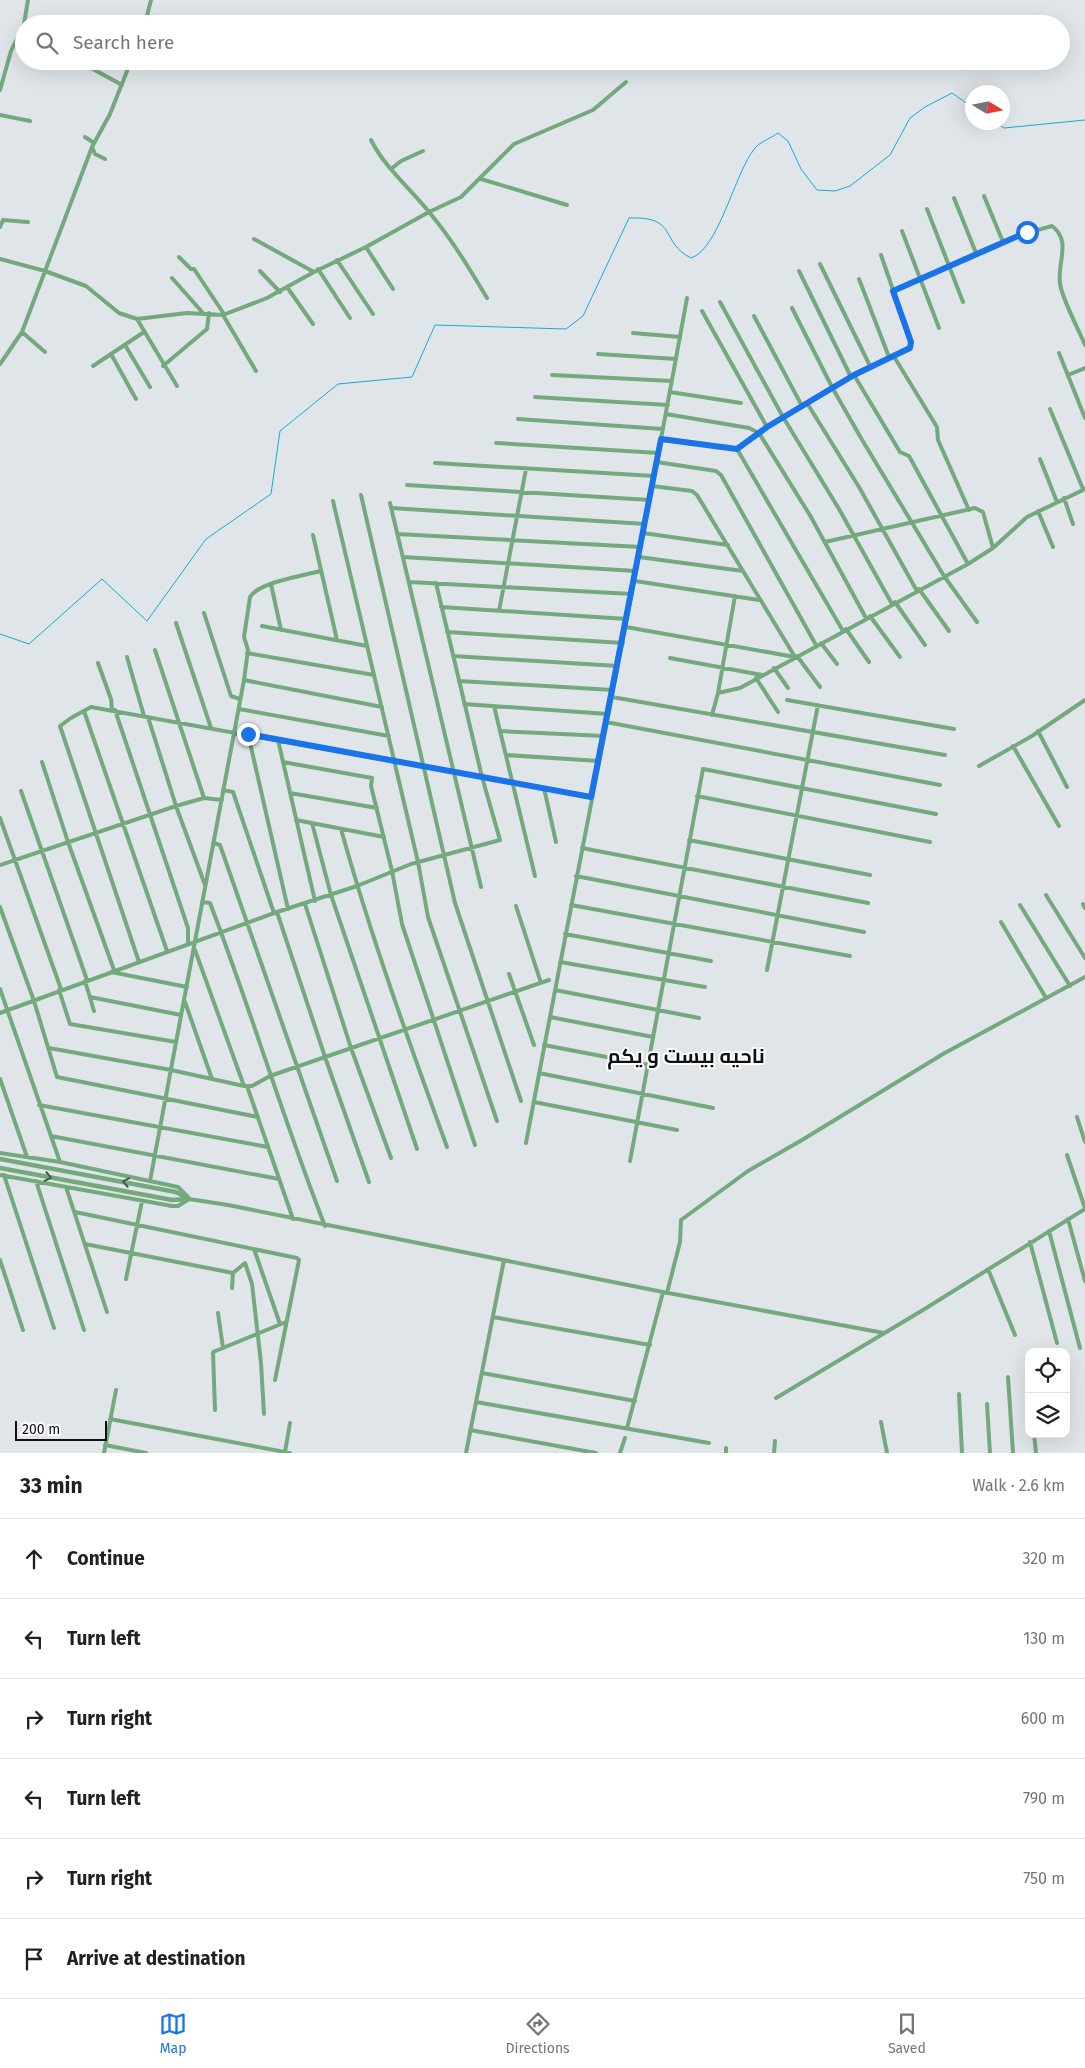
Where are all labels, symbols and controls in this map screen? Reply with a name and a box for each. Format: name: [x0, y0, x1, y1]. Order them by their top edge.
search box: [15, 15, 1070, 70]
icon: search: [33, 29, 61, 57]
text: Search here: [73, 31, 174, 54]
north arrow: [965, 85, 1010, 130]
route start: [1016, 221, 1039, 244]
route end: [237, 723, 260, 746]
district label: ناحیه بیست و یکم: [607, 1044, 765, 1070]
one-way arrow: [44, 1171, 52, 1181]
one-way arrow: [121, 1178, 130, 1188]
map controls: [1025, 1348, 1070, 1438]
button: locate: [1025, 1348, 1070, 1393]
button: layers: [1025, 1393, 1070, 1438]
scale bar: [15, 1418, 108, 1441]
text: 200 m: [22, 1421, 60, 1438]
text: 33 min: [20, 1473, 83, 1499]
text: Walk · 2.6 km: [972, 1476, 1065, 1495]
icon: ahead: [20, 1545, 48, 1573]
text: Continue: [67, 1547, 145, 1570]
text: 320 m: [1022, 1549, 1065, 1568]
icon: left: [20, 1625, 48, 1653]
text: Turn left: [67, 1627, 141, 1650]
text: 130 m: [1023, 1629, 1065, 1648]
icon: right: [20, 1705, 48, 1733]
text: Turn right: [67, 1707, 152, 1730]
text: 600 m: [1021, 1709, 1065, 1728]
icon: left: [20, 1785, 48, 1813]
text: Turn left: [67, 1787, 141, 1810]
text: 790 m: [1023, 1789, 1065, 1808]
icon: right: [20, 1865, 48, 1893]
text: Turn right: [67, 1867, 152, 1890]
text: 750 m: [1023, 1869, 1065, 1888]
icon: arrive: [20, 1945, 48, 1973]
text: Arrive at destination: [67, 1947, 246, 1970]
tab: Map: [159, 2010, 187, 2057]
tab: Directions: [505, 2010, 570, 2057]
tab: Saved: [888, 2010, 926, 2057]

